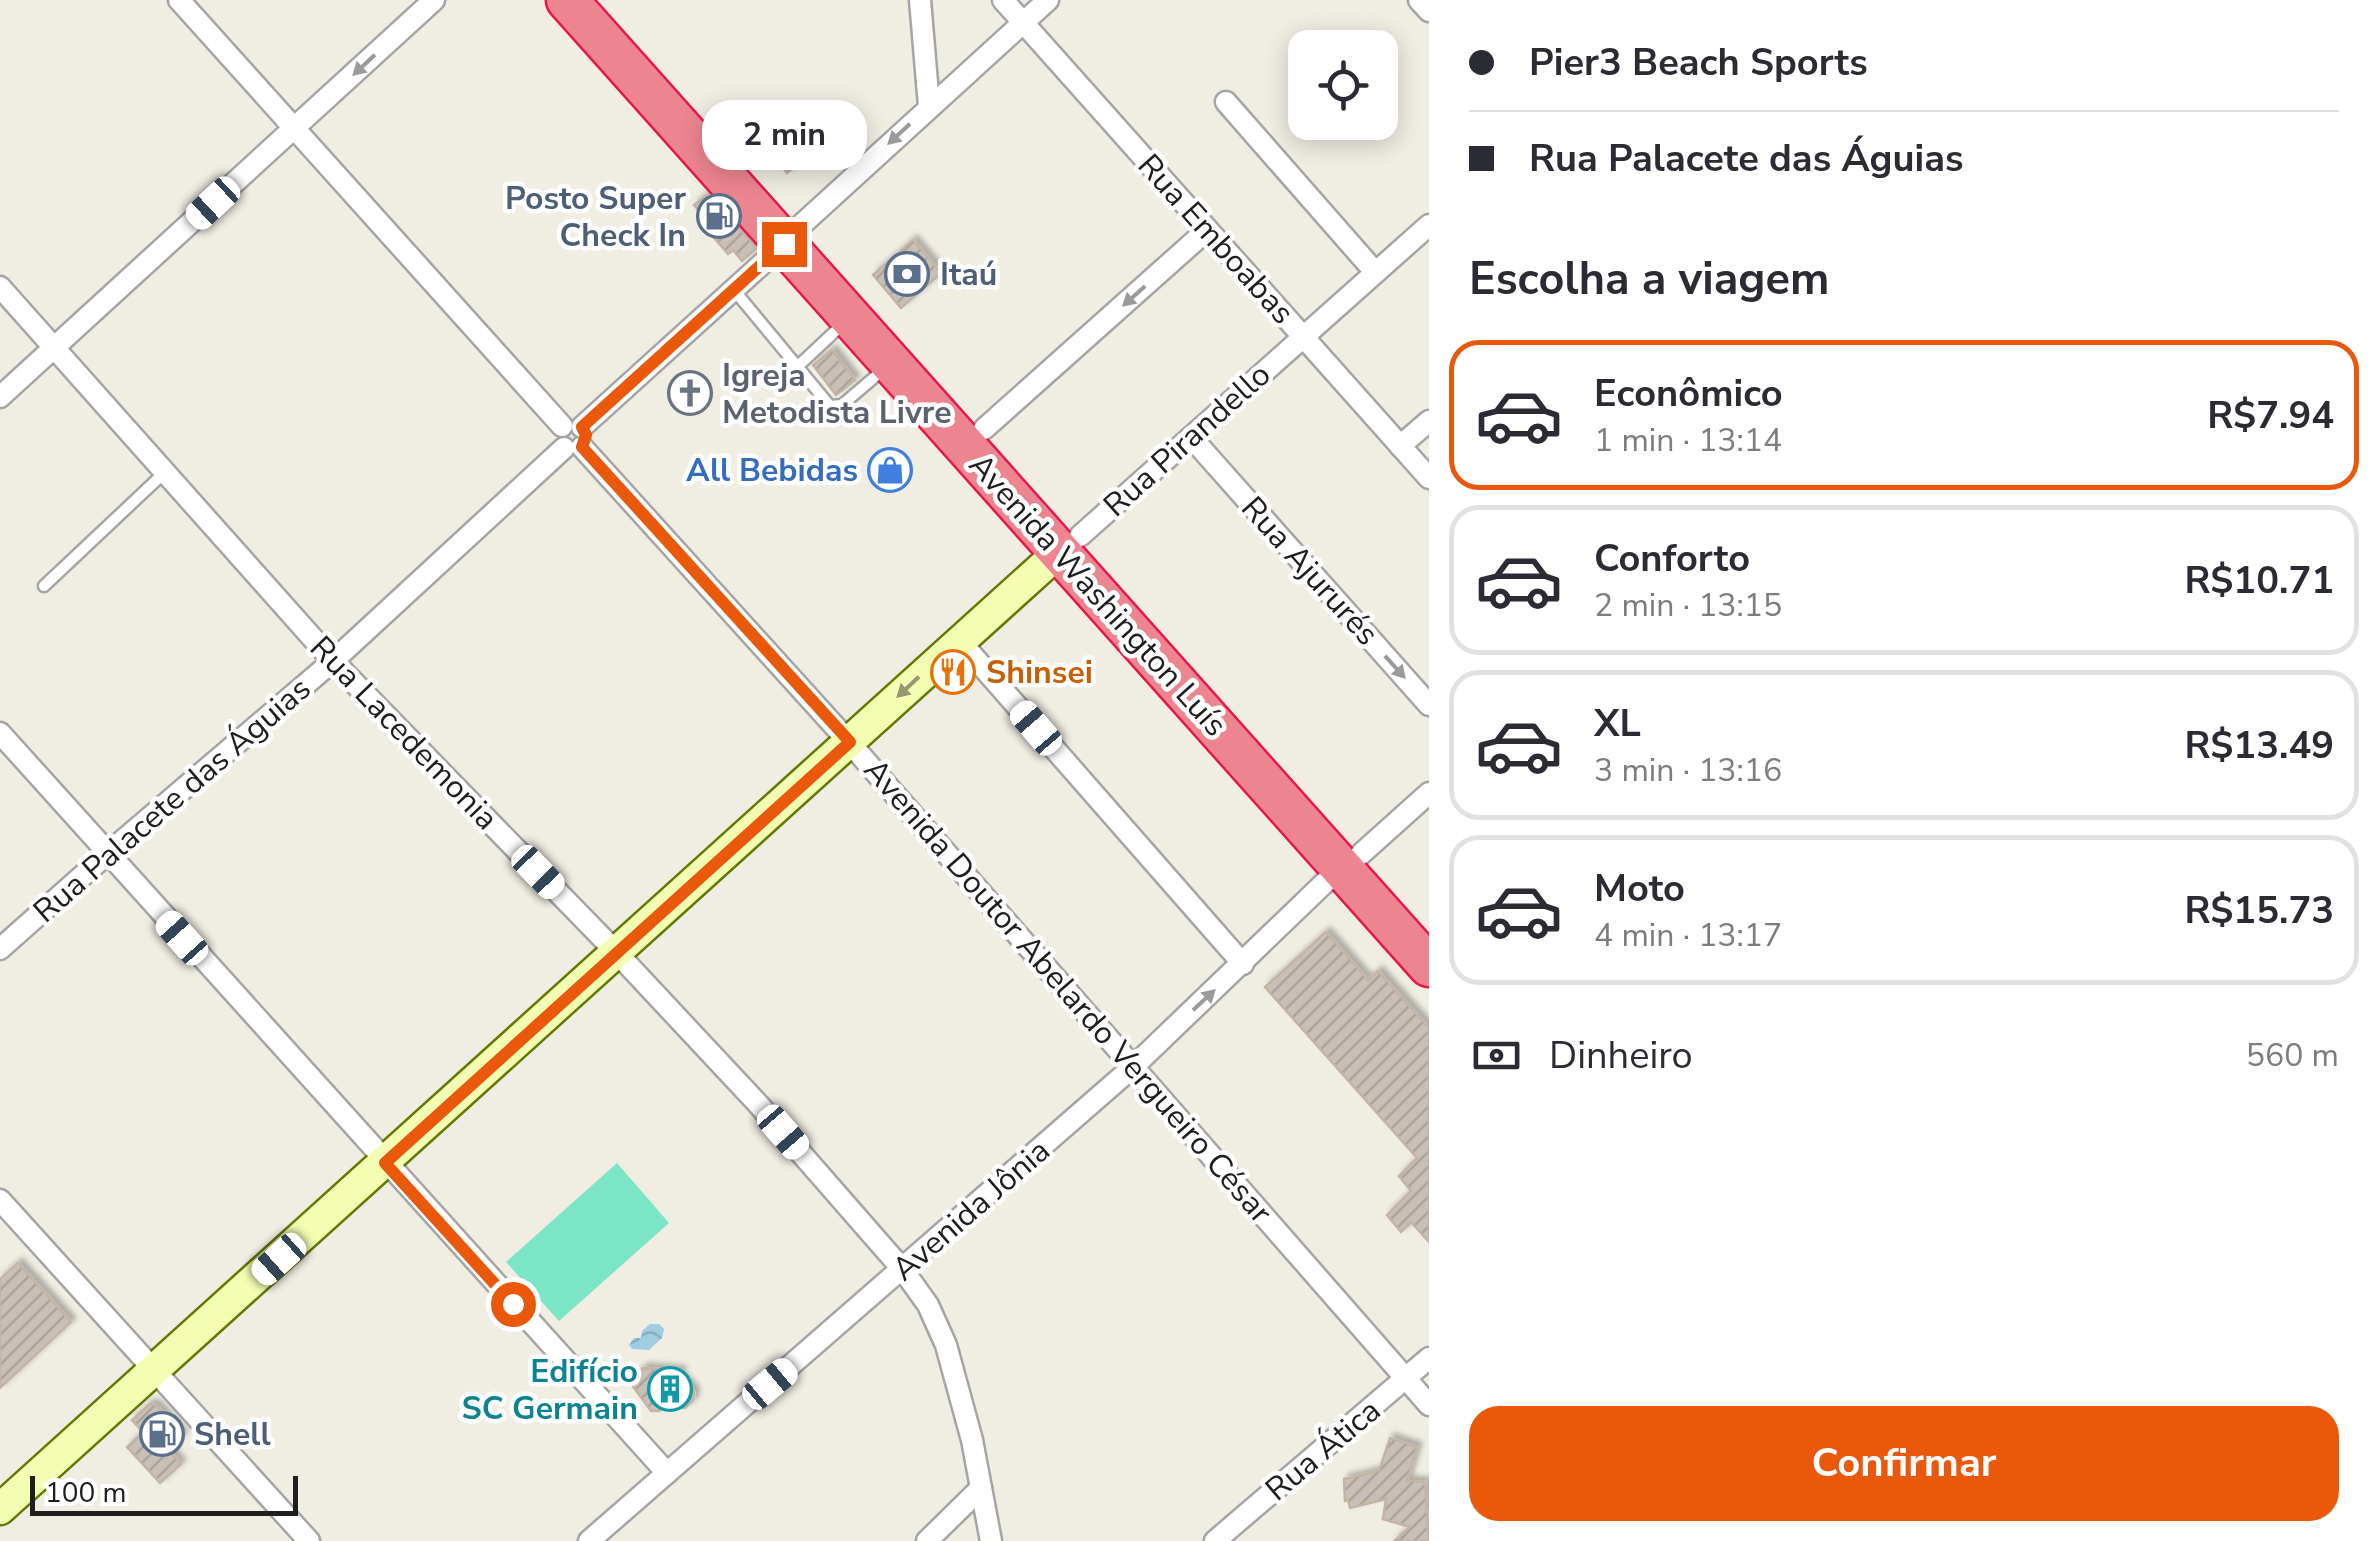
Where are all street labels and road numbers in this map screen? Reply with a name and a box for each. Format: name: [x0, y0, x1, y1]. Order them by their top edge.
street label: Rua Emboabas: [1128, 145, 1304, 333]
street label: Rua Pirandello: [1094, 353, 1280, 527]
street label: Avenida Washington Luís: [959, 444, 1237, 746]
street label: Rua Ajururés: [1232, 487, 1388, 655]
street label: Rua Lacedemonia: [300, 627, 508, 839]
street label: Rua Palacete das Águias: [24, 668, 320, 932]
street label: Avenida Doutor Abelardo Vergueiro César: [854, 749, 1282, 1233]
street label: Avenida Jônia: [883, 1130, 1059, 1290]
street label: Rua Ática: [1256, 1389, 1390, 1511]

